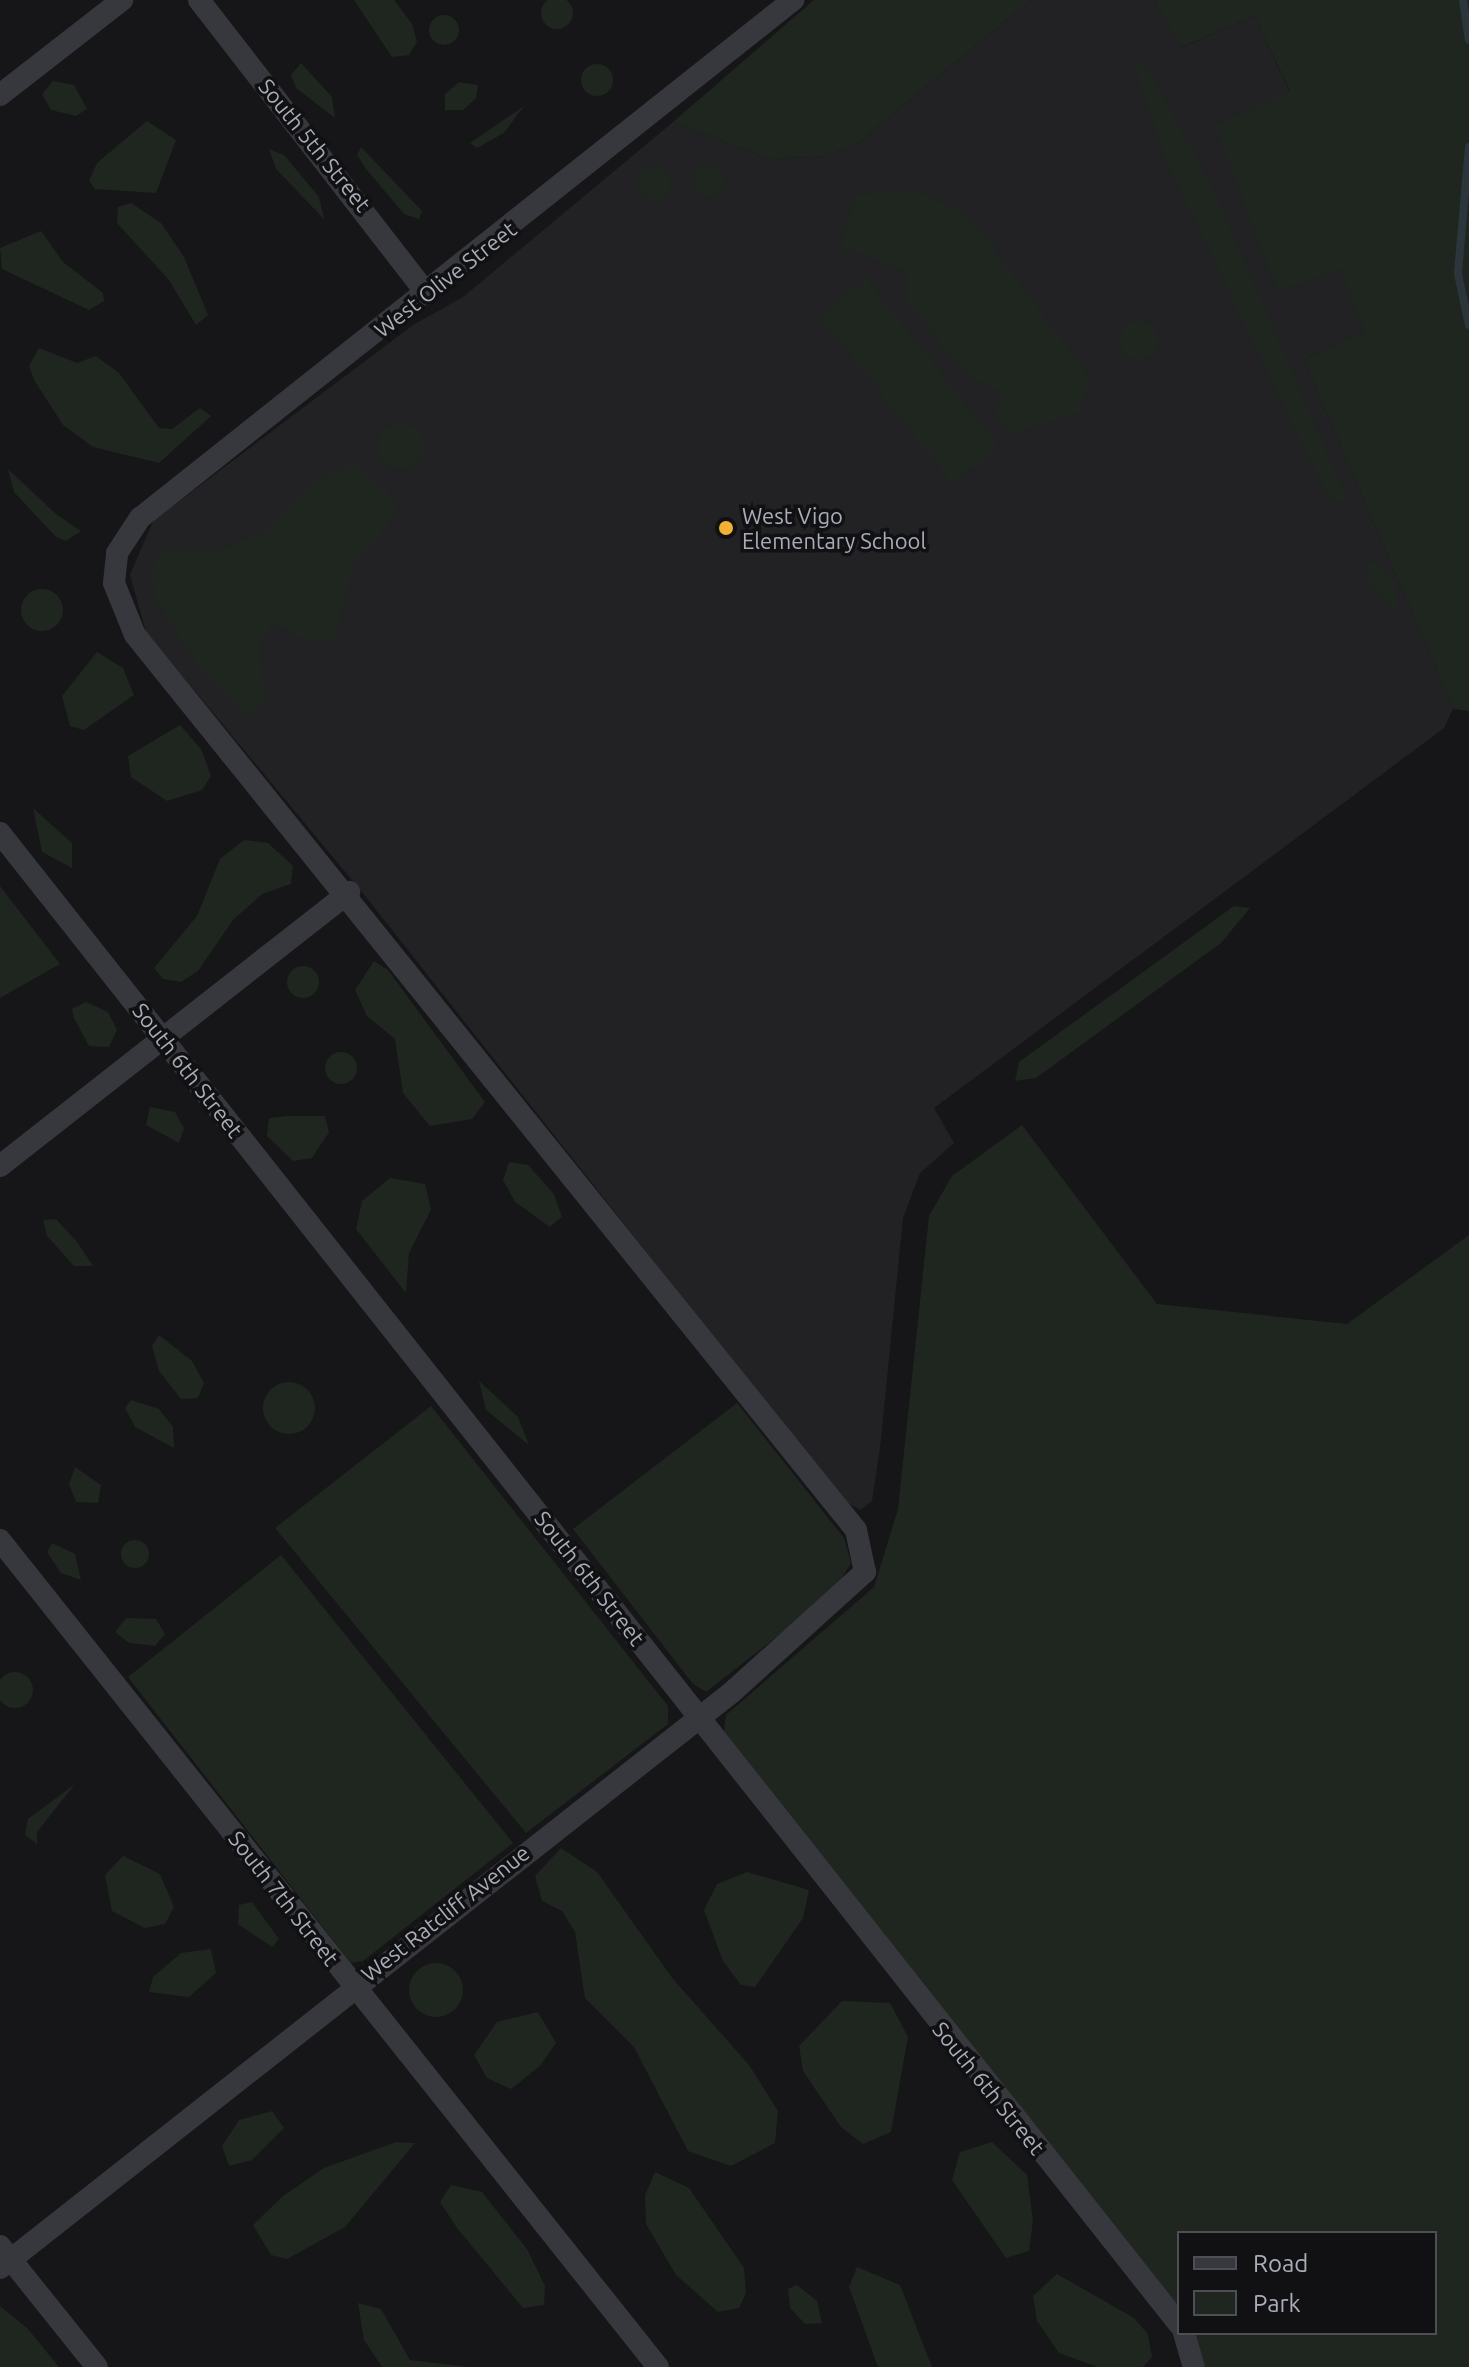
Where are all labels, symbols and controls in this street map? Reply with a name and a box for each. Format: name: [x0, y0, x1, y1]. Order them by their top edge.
street label: South 5th Street: [253, 73, 377, 217]
street label: West Olive Street: [369, 215, 521, 343]
place label: West Vigo Elementary School: [742, 502, 926, 554]
marker: West Vigo Elementary School: [717, 519, 735, 537]
street label: South 6th Street: [127, 998, 249, 1142]
street label: South 6th Street: [529, 1506, 651, 1650]
street label: South 7th Street: [223, 1826, 345, 1970]
street label: West Ratcliff Avenue: [356, 1839, 534, 1987]
street label: South 6th Street: [927, 2016, 1051, 2160]
legend: [1177, 2231, 1437, 2335]
text: Road: [1253, 2250, 1308, 2277]
text: Park: [1253, 2290, 1301, 2317]

